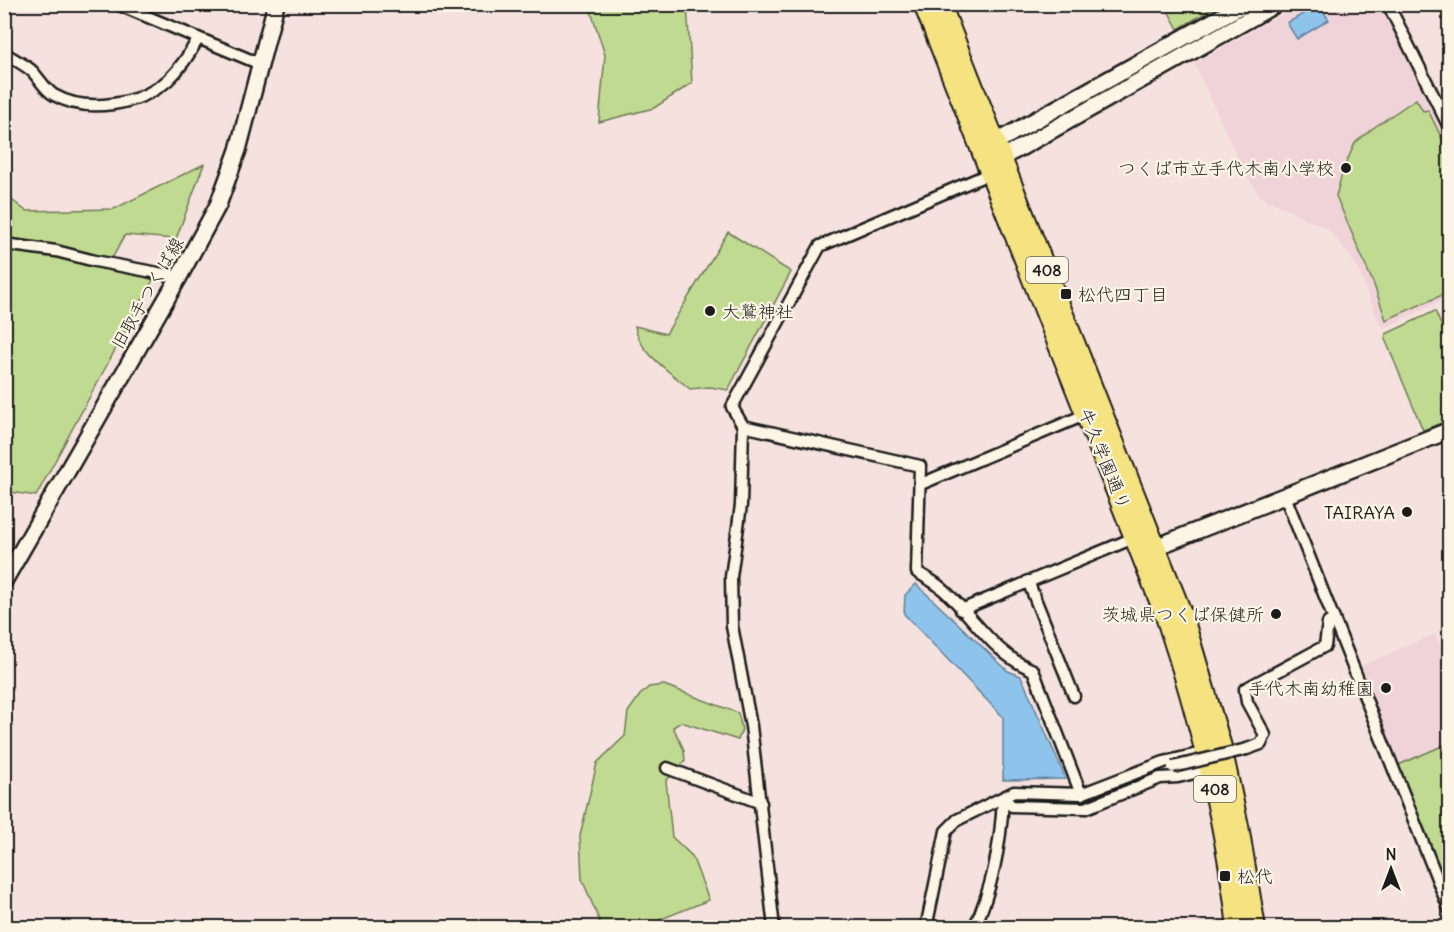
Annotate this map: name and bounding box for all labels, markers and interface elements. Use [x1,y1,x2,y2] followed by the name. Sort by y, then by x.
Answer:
[1118,157,1334,180] place label: つくば市立手代木南小学校
[1339,161,1353,175] marker: つくば市立手代木南小学校
[106,233,188,353] street label: 旧取手つくば線
[1026,257,1068,283] road number: 408
[1078,283,1168,306] place label: 松代四丁目
[1059,287,1073,301] marker: 松代四丁目
[722,300,794,323] place label: 大鷲神社
[703,304,717,318] marker: 大鷲神社
[1074,405,1136,513] street label: 牛久学園通り
[1324,501,1395,524] place label: TAIRAYA
[1400,505,1414,519] marker: TAIRAYA
[1102,603,1264,626] place label: 茨城県つくば保健所
[1269,607,1283,621] marker: 茨城県つくば保健所
[1248,677,1374,700] place label: 手代木南幼稚園
[1379,681,1393,695] marker: 手代木南幼稚園
[1194,776,1236,802] road number: 408
[1361,839,1421,899] north arrow
[1385,844,1397,864] text: N
[1237,865,1273,888] place label: 松代
[1218,869,1232,883] marker: 松代

